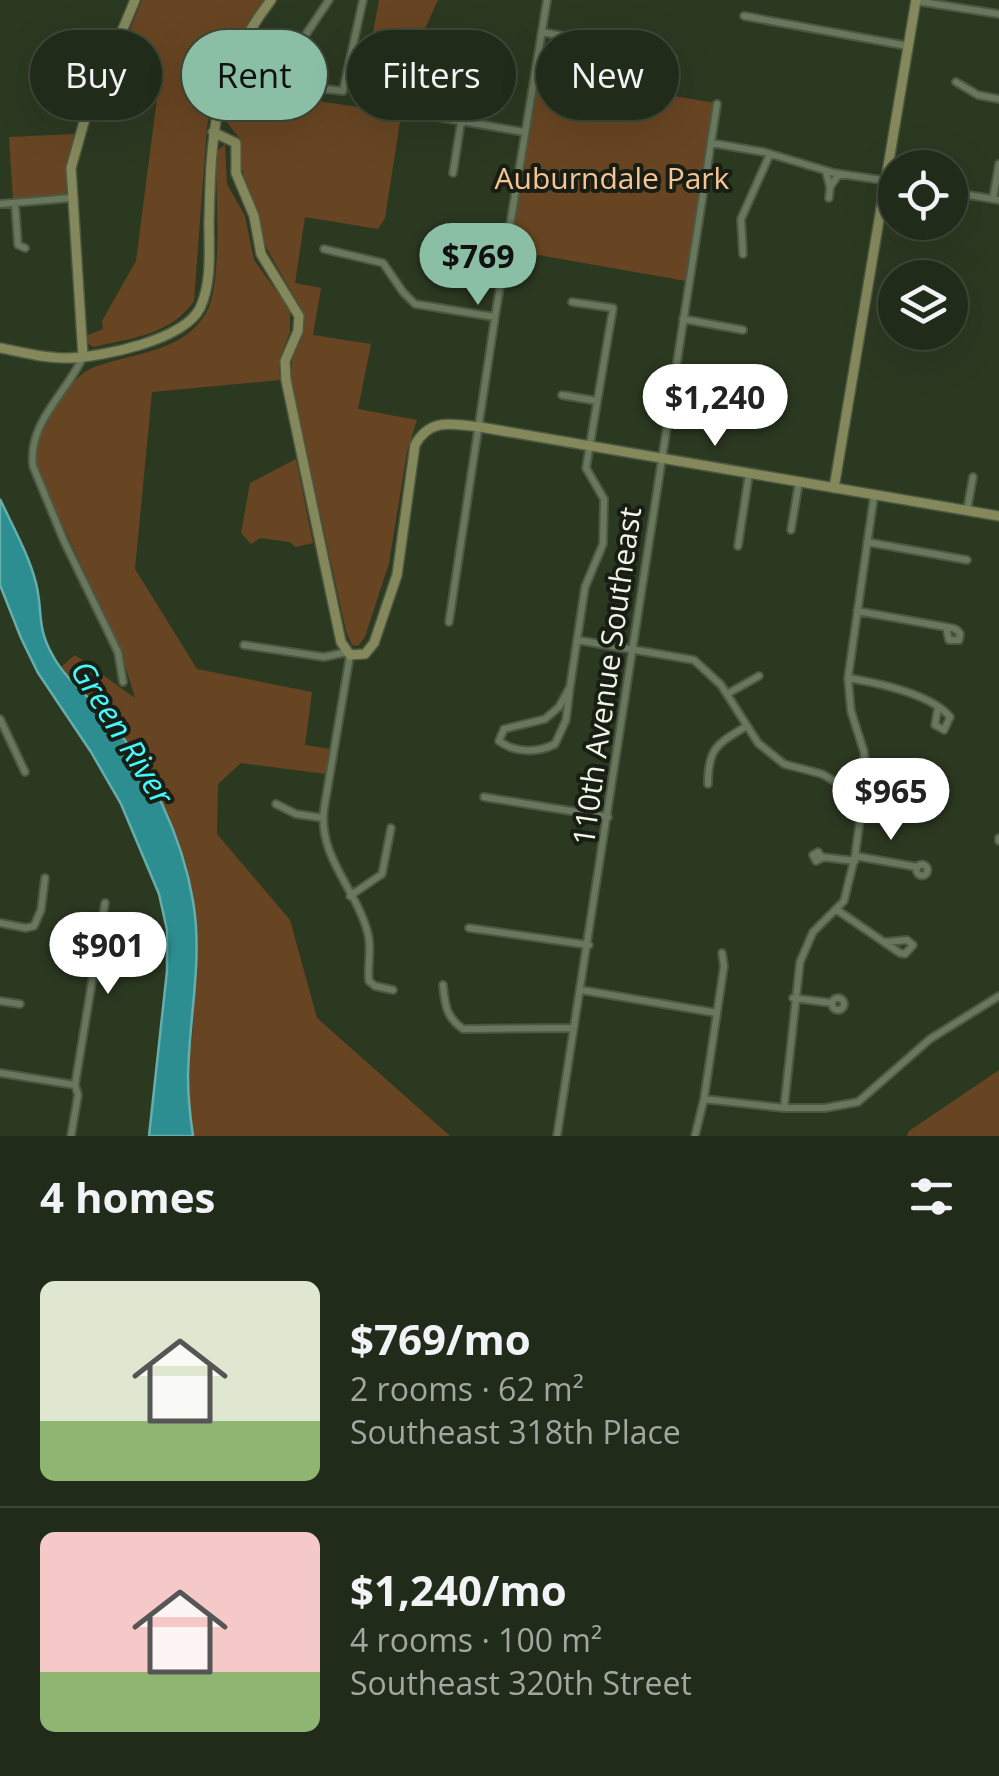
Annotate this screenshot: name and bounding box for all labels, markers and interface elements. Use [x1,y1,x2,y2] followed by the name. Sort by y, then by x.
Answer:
[30,30,162,120] chip: Buy
[182,30,327,120] chip: Rent
[347,30,516,120] chip: Filters
[536,30,679,120] chip: New
[878,150,968,350] map controls
[878,150,968,240] button: locate
[495,157,730,198] park label: Auburndale Park
[419,223,537,308] pin: $769
[441,234,515,277] text: $769
[878,260,968,350] button: layers
[634,364,796,449] pin: $1,240
[665,375,765,418] text: $1,240
[562,504,650,848] street label: 110th Avenue Southeast
[62,652,185,814] water label: Green River
[832,758,950,843] pin: $965
[854,769,928,812] text: $965
[49,912,167,997] pin: $901
[71,923,145,966] text: $901
[40,1168,215,1225] text: 4 homes
[904,1169,959,1224] icon: filters
[350,1310,531,1367] text: $769/mo
[120,1321,240,1441] icon: home
[350,1367,584,1410] text: 2 rooms · 62 m²
[350,1410,681,1453] text: Southeast 318th Place
[350,1561,567,1618] text: $1,240/mo
[120,1572,240,1692] icon: home
[350,1618,602,1661] text: 4 rooms · 100 m²
[350,1661,692,1704] text: Southeast 320th Street

